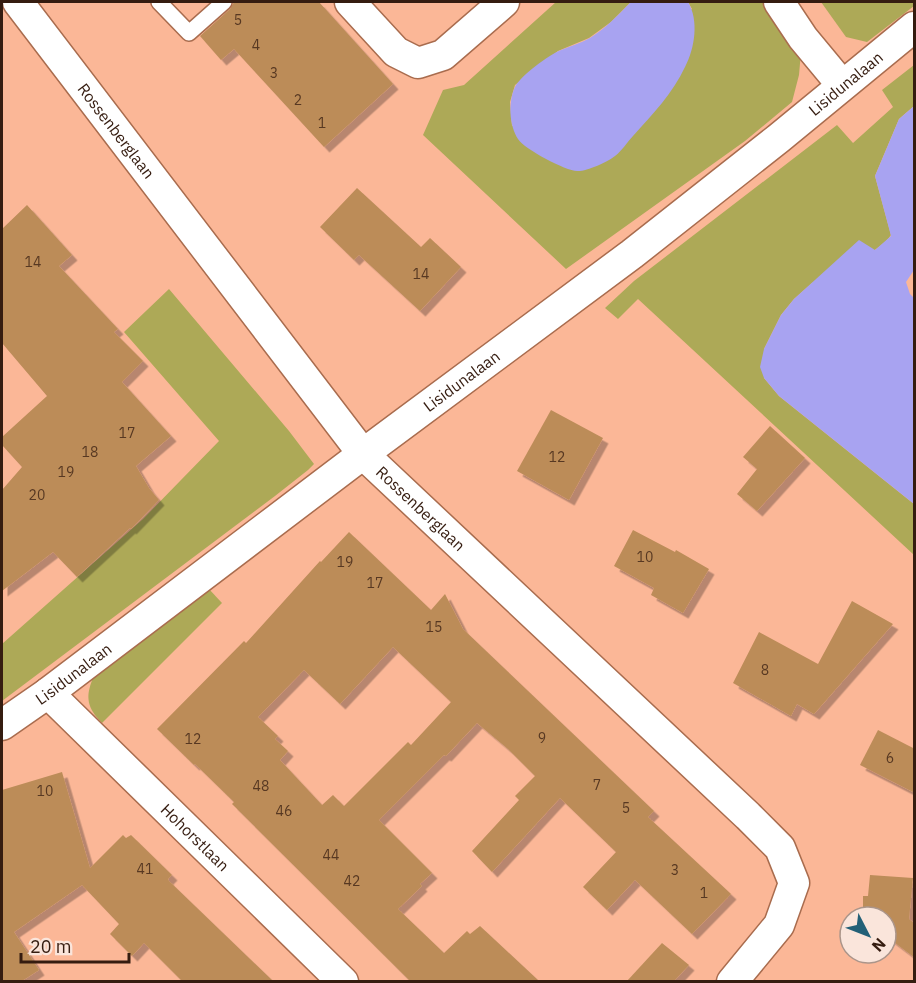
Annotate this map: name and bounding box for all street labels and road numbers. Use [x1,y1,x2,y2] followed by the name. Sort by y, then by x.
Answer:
[804,47,887,120] street label: Lisidunalaan
[73,79,159,183] street label: Rossenberglaan
[419,346,504,416] street label: Lisidunalaan
[372,462,470,555] street label: Rossenberglaan
[31,638,116,709] street label: Lisidunalaan
[157,799,234,875] street label: Hohorstlaan

